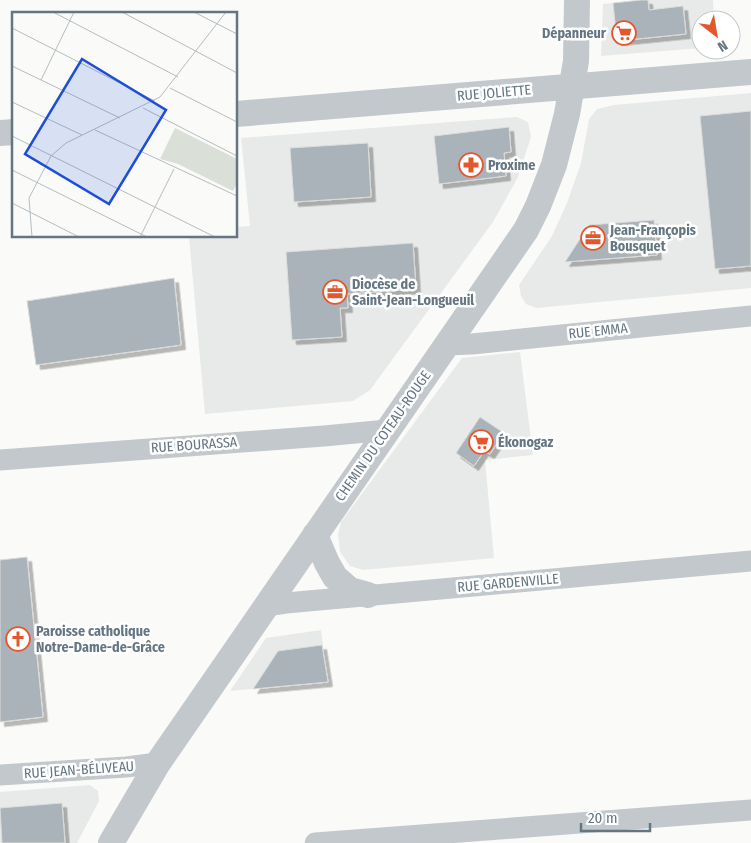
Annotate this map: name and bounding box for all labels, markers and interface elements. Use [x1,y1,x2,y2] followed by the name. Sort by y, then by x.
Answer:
[691,10,741,60] north arrow
[12,12,238,238] inset map
[611,20,637,46] supermarket icon: Dépanneur
[542,25,607,42] place label: Dépanneur
[714,36,730,55] text: N
[456,81,532,105] street label: RUE JOLIETTE
[458,152,484,178] pharmacy icon: Proxime
[488,157,535,174] place label: Proxime
[609,222,696,255] place label: Jean-Françopis Bousquet
[580,225,606,251] office icon: Jean-Françopis Bousquet
[352,276,474,309] place label: Diocèse de Saint-Jean-Longueuil
[322,279,348,305] office icon: Diocèse de Saint-Jean-Longueuil
[568,319,629,343] street label: RUE EMMA
[332,367,435,504] street label: CHEMIN DU COTEAU-ROUGE
[468,429,494,455] supermarket icon: Ékonogaz
[150,433,238,456] street label: RUE BOURASSA
[498,433,553,451] place label: Ékonogaz
[457,570,560,596] street label: RUE GARDENVILLE
[36,623,165,656] place label: Paroisse catholique Notre-Dame-de-Grâce
[5,626,31,652] church icon: Paroisse catholique Notre-Dame-de-Grâce
[23,757,135,782] street label: RUE JEAN-BÉLIVEAU
[581,800,650,832] scale bar
[588,809,618,827] text: 20 m

